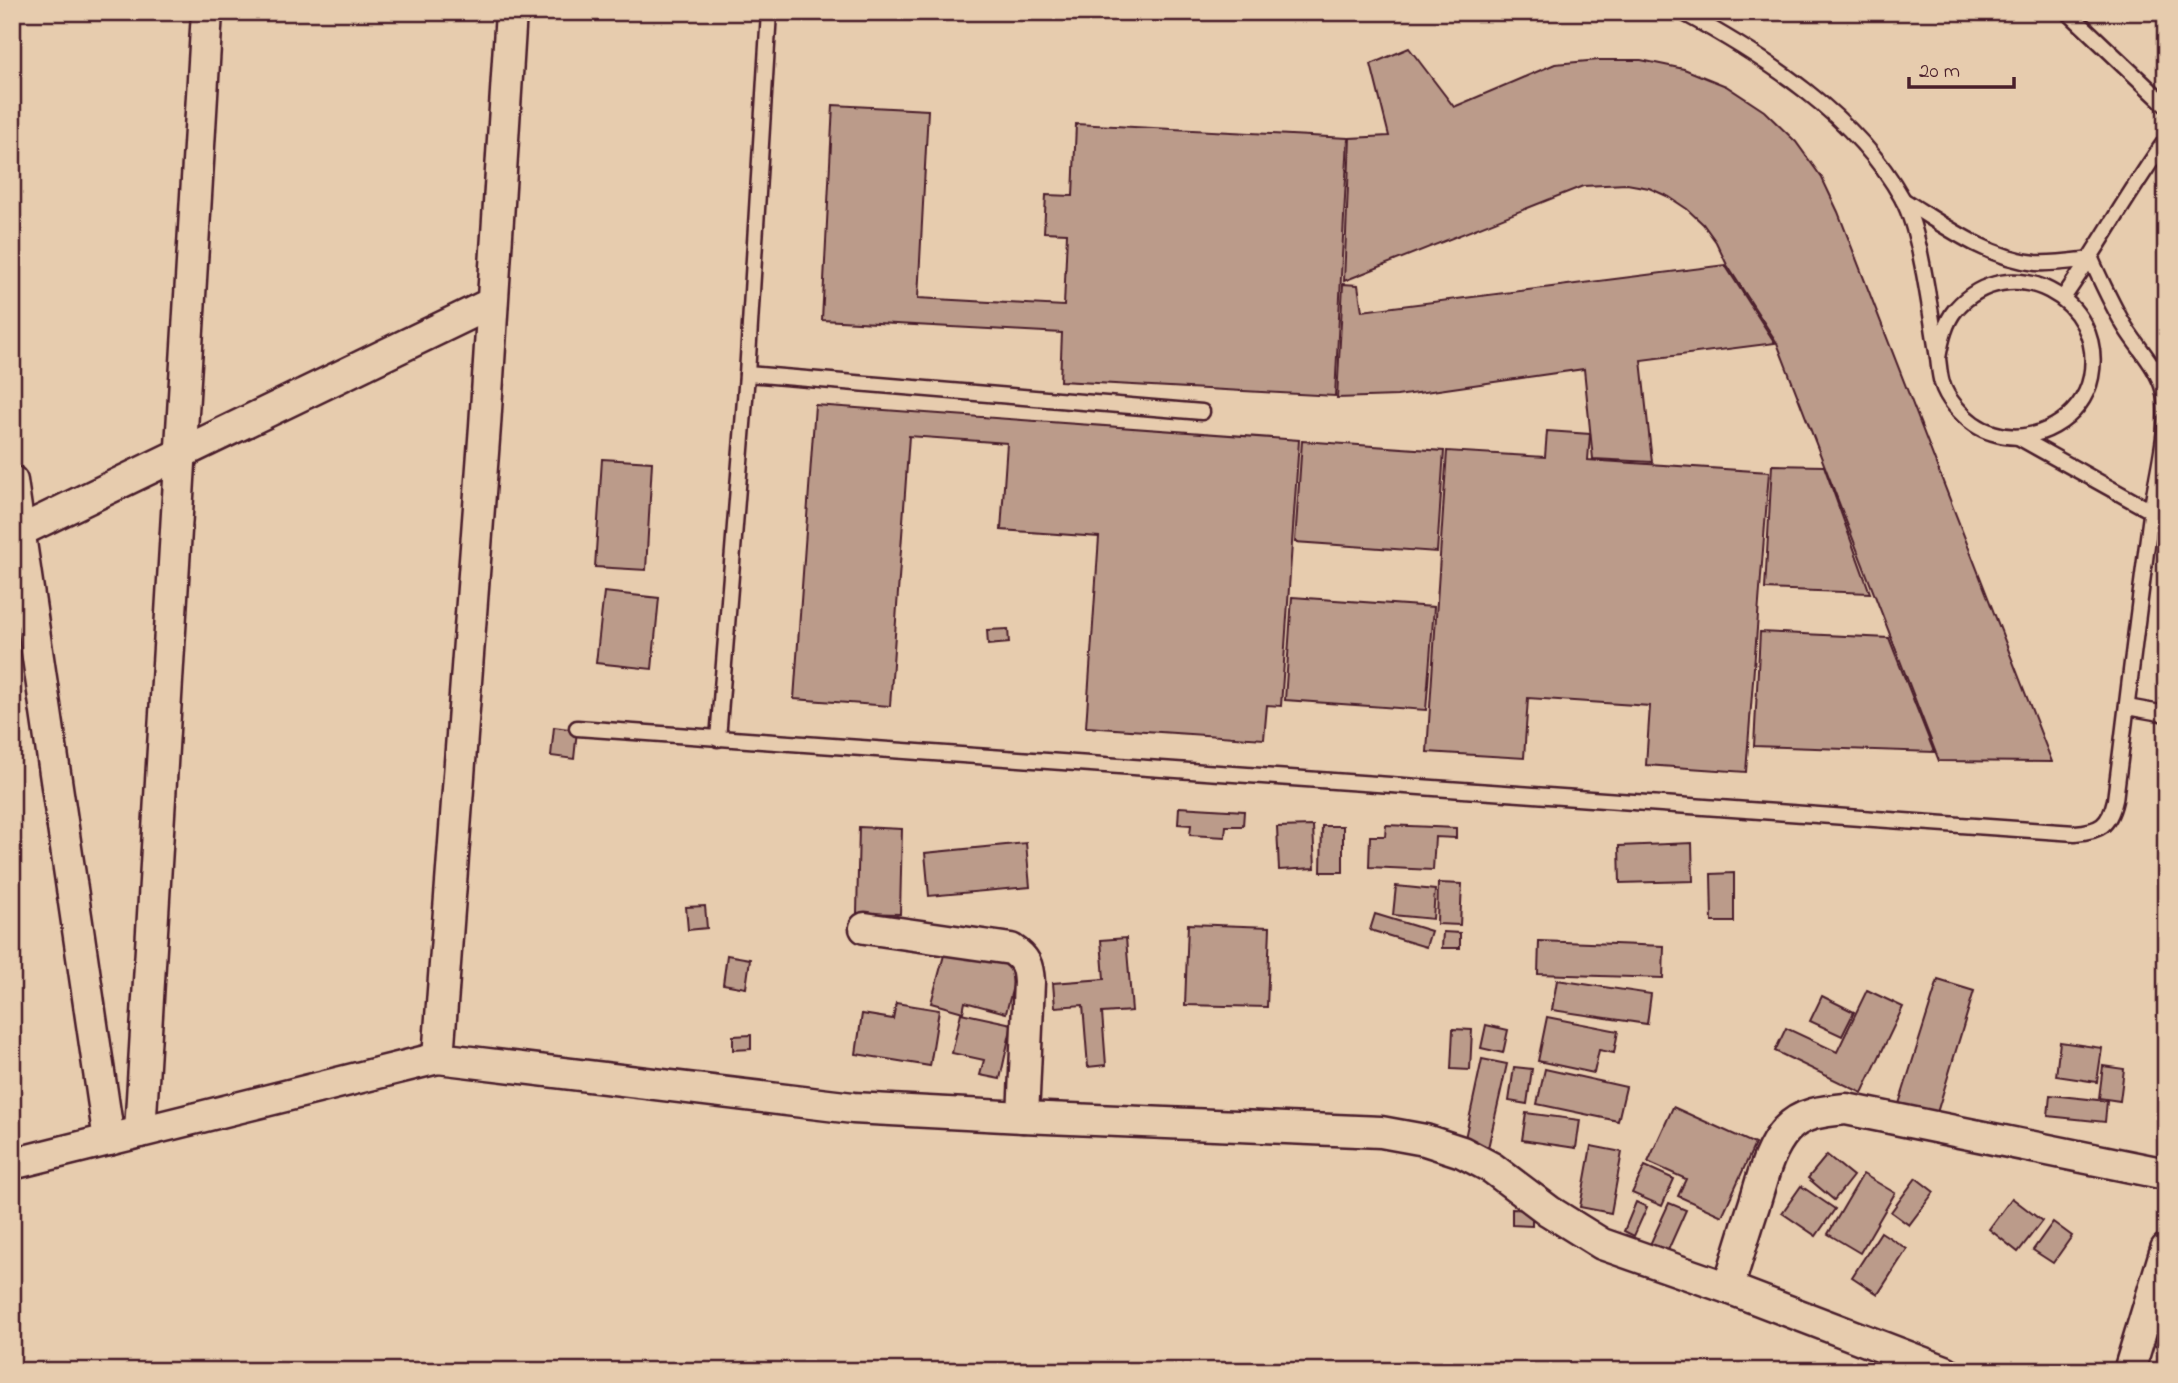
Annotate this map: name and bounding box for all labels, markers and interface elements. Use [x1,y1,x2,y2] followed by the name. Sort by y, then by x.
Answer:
[1909,46,2014,90] scale bar
[1919,57,1960,87] text: 20 m

